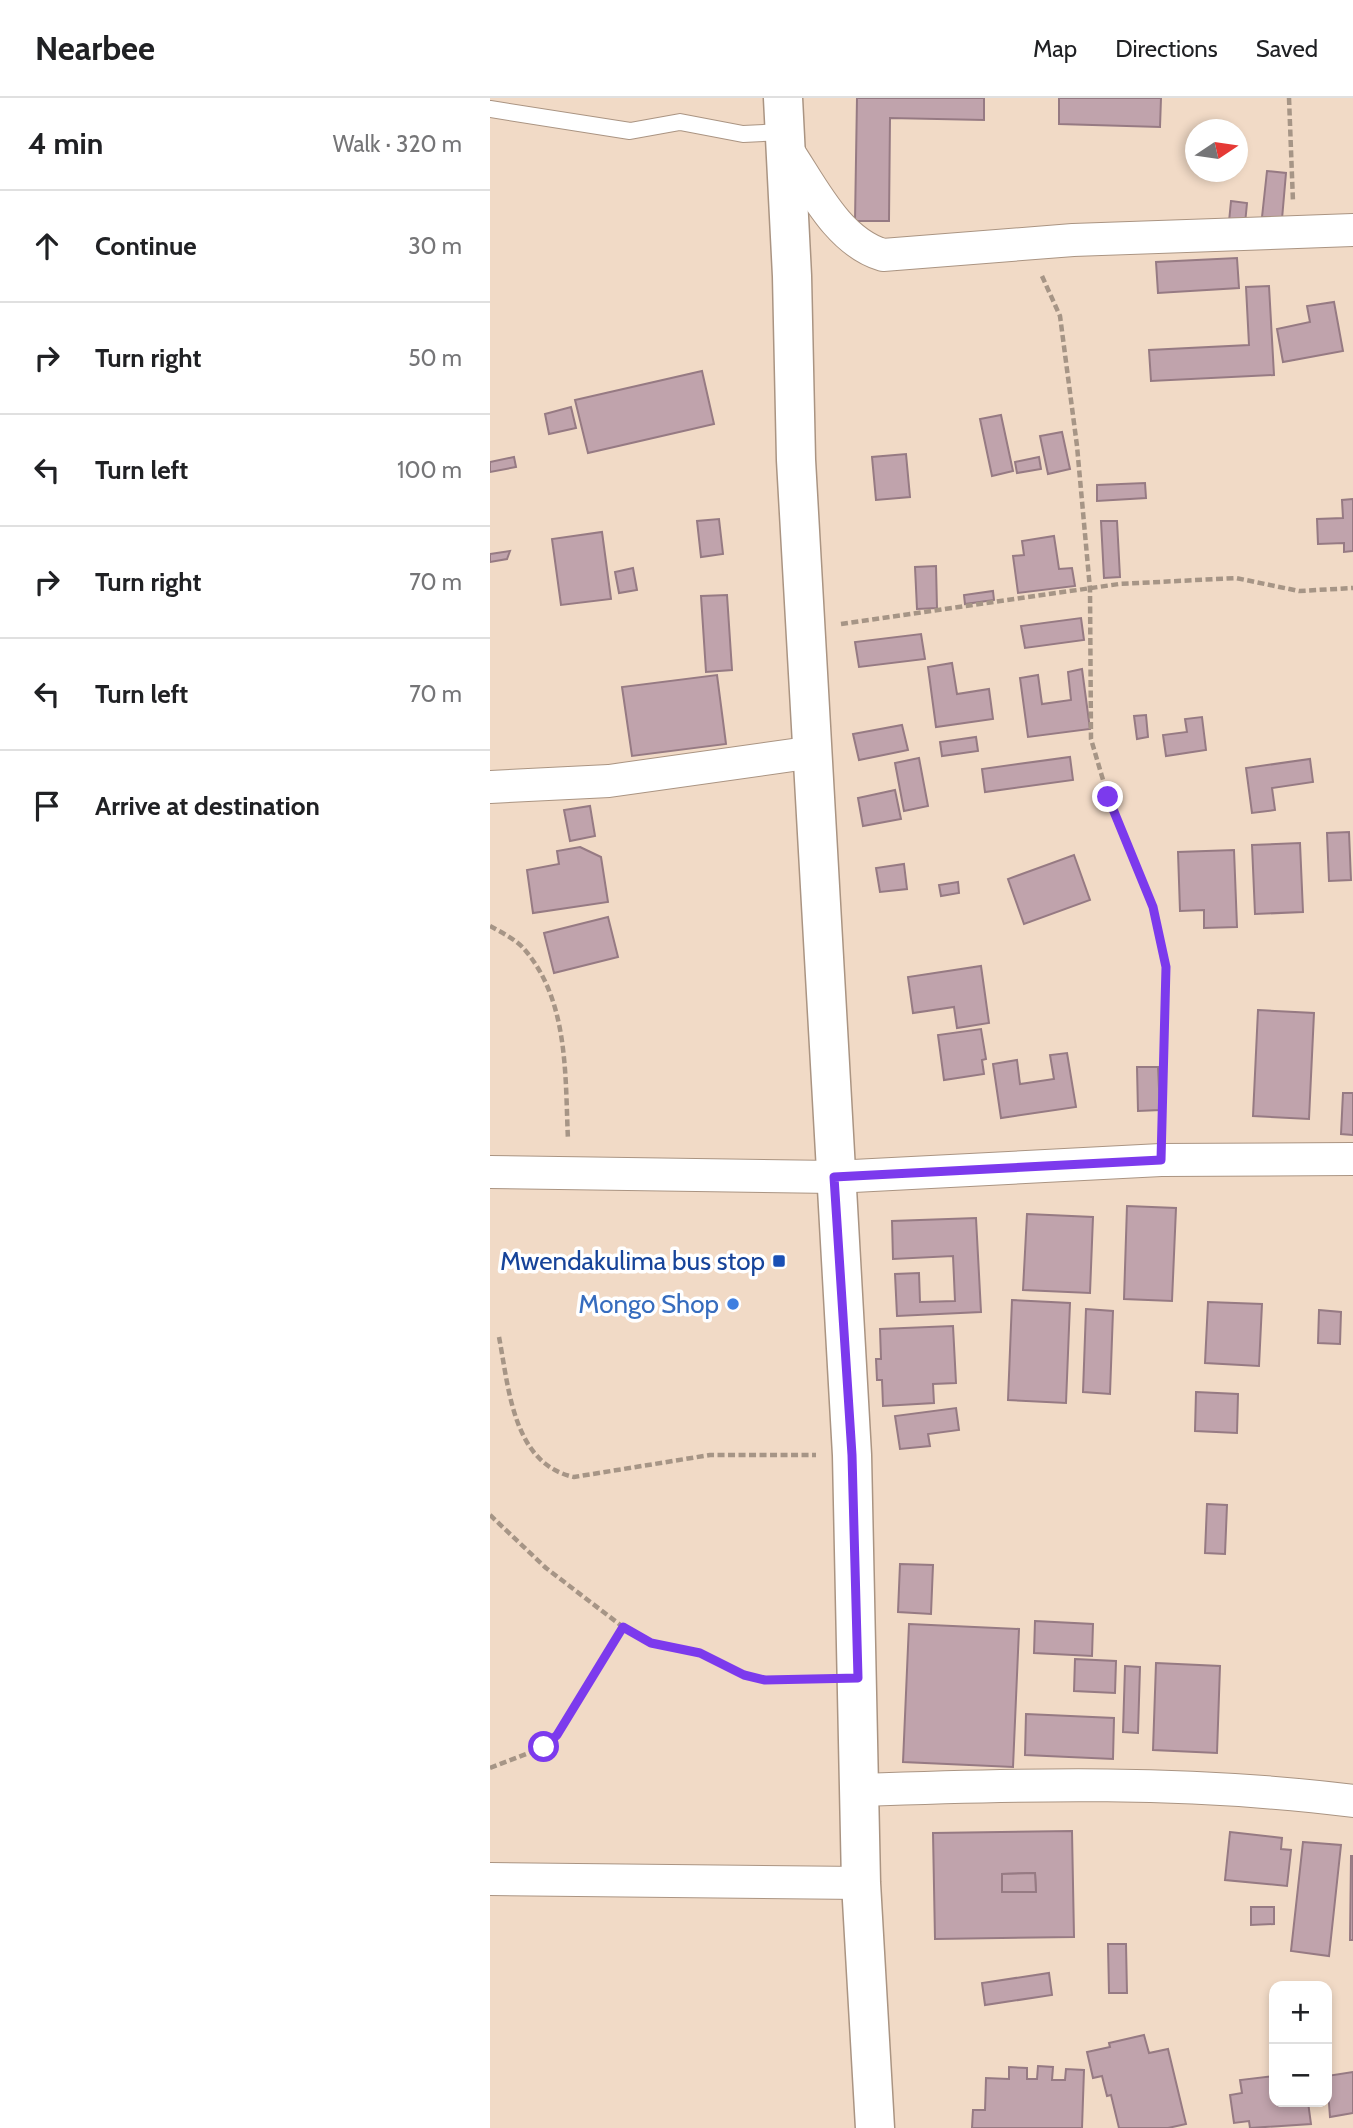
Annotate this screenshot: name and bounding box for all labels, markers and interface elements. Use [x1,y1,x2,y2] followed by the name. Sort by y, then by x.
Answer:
[35,28,155,68] text: Nearbee
[1033,34,1077,63] text: Map
[1115,34,1218,63] text: Directions
[1256,34,1318,63] text: Saved
[1185,119,1248,182] north arrow
[28,125,103,162] text: 4 min
[333,130,462,158] text: Walk · 320 m
[28,227,66,265] icon: ahead
[95,230,197,262] text: Continue
[408,232,462,260] text: 30 m
[28,339,66,377] icon: right
[95,342,201,374] text: Turn right
[408,344,462,372] text: 50 m
[28,451,66,489] icon: left
[95,454,188,486] text: Turn left
[397,456,462,484] text: 100 m
[28,563,66,601] icon: right
[95,566,201,598] text: Turn right
[409,568,462,596] text: 70 m
[28,675,66,713] icon: left
[95,678,188,710] text: Turn left
[409,680,462,708] text: 70 m
[1092,781,1123,812] route end
[28,787,66,825] icon: arrive
[95,790,320,822] text: Arrive at destination
[500,1245,765,1277] place label: Mwendakulima bus stop
[771,1253,787,1269] marker: Mwendakulima bus stop
[578,1288,719,1320] place label: Mongo Shop
[725,1296,741,1312] marker: Mongo Shop
[528,1731,559,1762] route start
[1269,1981,1332,2107] map controls
[1269,1981,1332,2044] button: +
[1269,2044,1332,2107] button: −

